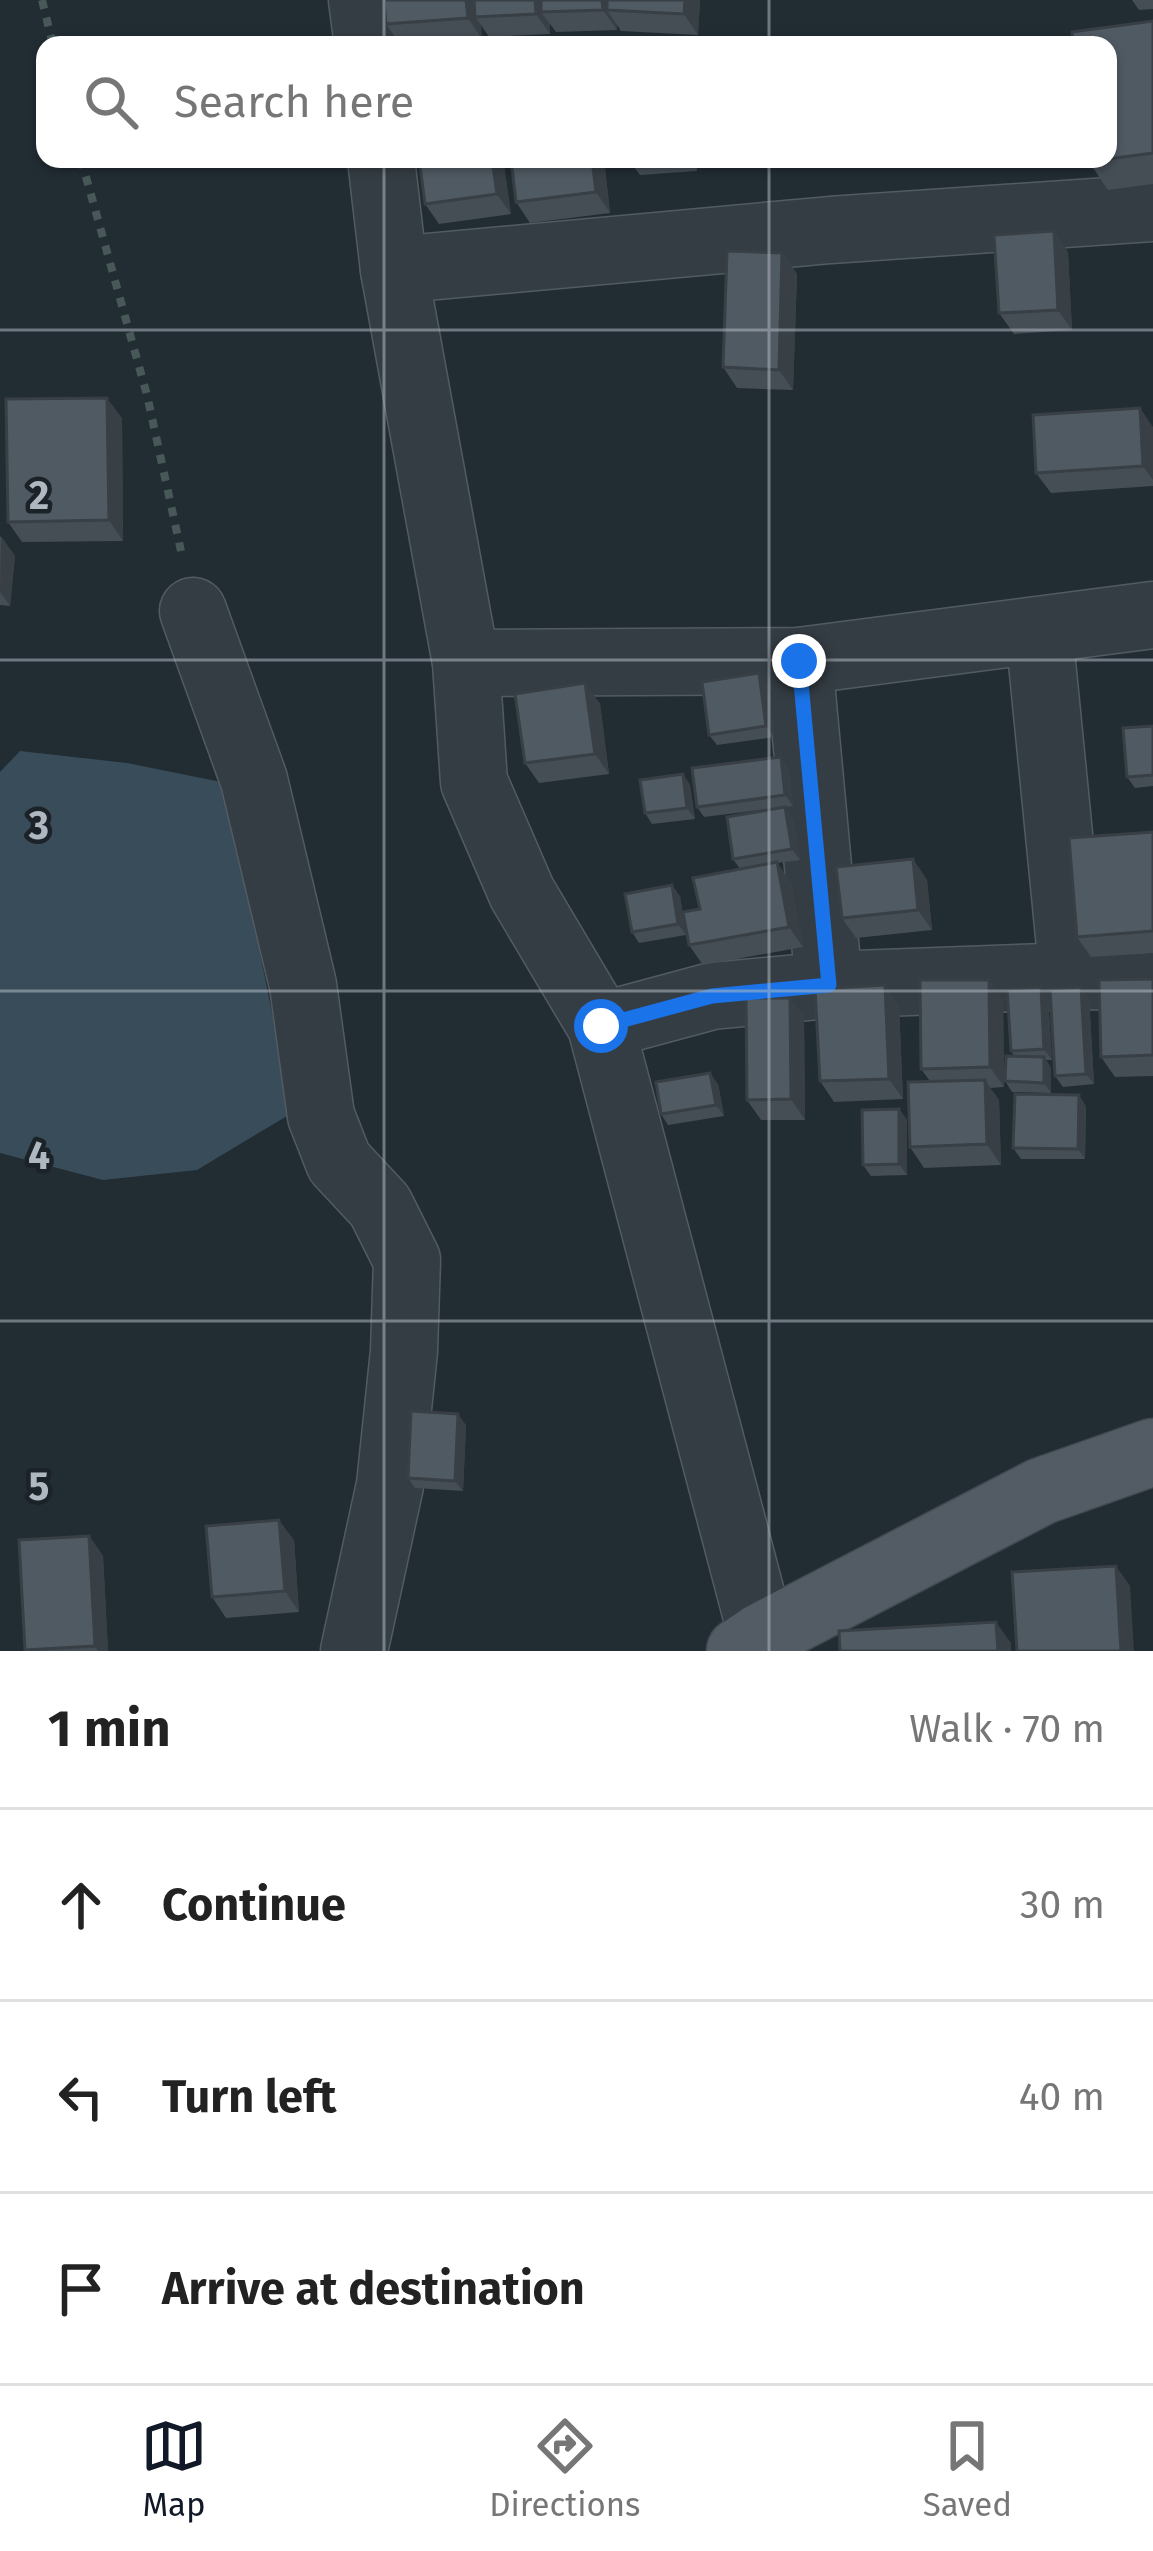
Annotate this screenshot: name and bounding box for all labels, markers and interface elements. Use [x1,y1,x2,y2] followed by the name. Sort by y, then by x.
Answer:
[36,36,1117,168] search box
[78,69,144,135] icon: search
[174,75,414,129] text: Search here
[29,473,49,519] text: 2
[772,634,826,688] route end
[28,803,49,849] text: 3
[574,999,628,1053] route start
[28,1133,50,1179] text: 4
[29,1464,49,1510] text: 5
[48,1698,171,1760] text: 1 min
[909,1706,1105,1752] text: Walk · 70 m
[48,1872,114,1938] icon: ahead
[162,1878,346,1932] text: Continue
[1020,1882,1105,1928] text: 30 m
[48,2064,114,2130] icon: left
[162,2070,336,2124] text: Turn left
[1019,2074,1105,2120] text: 40 m
[48,2256,114,2322] icon: arrive
[162,2262,585,2316] text: Arrive at destination
[141,2413,207,2525] tab: Map
[489,2413,641,2525] tab: Directions
[923,2413,1012,2525] tab: Saved

